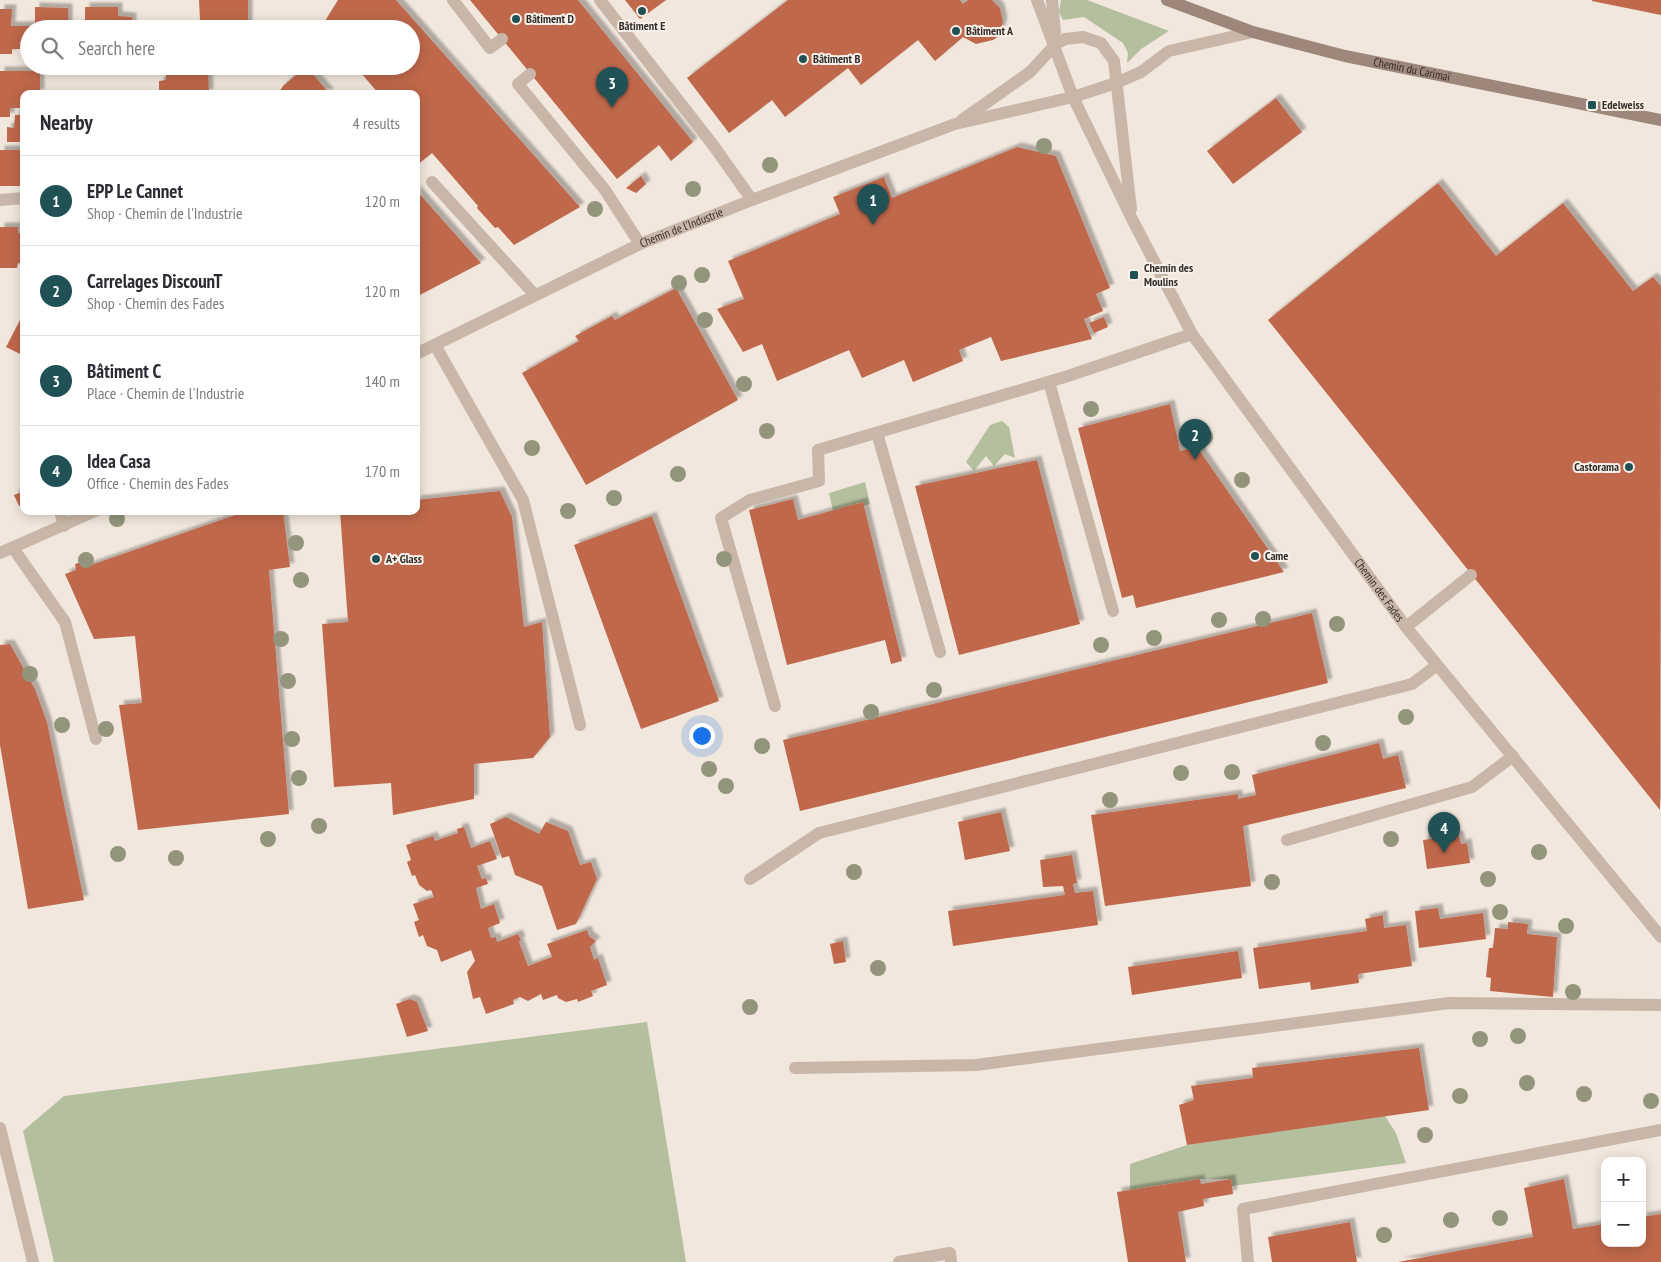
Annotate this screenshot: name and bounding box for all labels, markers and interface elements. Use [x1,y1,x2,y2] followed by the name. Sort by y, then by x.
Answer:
[636,5,648,17] marker: Bâtiment E
[526,11,574,26] place label: Bâtiment D
[510,13,522,25] marker: Bâtiment D
[619,18,665,33] place label: Bâtiment E
[20,20,420,75] search box
[966,23,1014,38] place label: Bâtiment A
[950,25,962,37] marker: Bâtiment A
[38,34,66,62] icon: search
[78,36,155,60] text: Search here
[813,51,860,66] place label: Bâtiment B
[797,53,809,65] marker: Bâtiment B
[1372,54,1452,84] street label: Chemin du Carimaï
[596,67,628,108] pin: 3
[1602,97,1644,112] place label: Edelweiss
[1586,99,1598,111] marker: Edelweiss
[40,109,93,136] text: Nearby
[353,113,400,133] text: 4 results
[87,179,183,203] text: EPP Le Cannet
[857,184,889,225] pin: 1
[52,191,60,211] text: 1
[365,191,400,211] text: 120 m
[87,203,243,223] text: Shop · Chemin de l'Industrie
[637,204,725,250] street label: Chemin de l'Industrie
[1144,260,1193,289] place label: Chemin des Moulins
[87,269,222,293] text: Carrelages DiscounT
[1128,269,1140,281] marker: Chemin des Moulins
[52,281,60,301] text: 2
[365,281,400,301] text: 120 m
[87,293,225,313] text: Shop · Chemin des Fades
[87,359,161,383] text: Bâtiment C
[52,371,60,391] text: 3
[365,371,400,391] text: 140 m
[87,383,244,403] text: Place · Chemin de l'Industrie
[1179,419,1211,460] pin: 2
[87,449,151,473] text: Idea Casa
[1574,459,1619,474] place label: Castorama
[52,461,60,481] text: 4
[365,461,400,481] text: 170 m
[1623,461,1635,473] marker: Castorama
[87,473,229,493] text: Office · Chemin des Fades
[1265,548,1288,563] place label: Came
[1249,550,1261,562] marker: Came
[385,551,422,566] place label: A+ Glass
[370,553,382,565] marker: A+ Glass
[1351,555,1408,625] street label: Chemin des Fades
[689,723,715,749] your location
[1428,812,1460,853] pin: 4
[1601,1157,1646,1247] map controls
[1601,1157,1646,1202] button: +
[1601,1202,1646,1247] button: −

